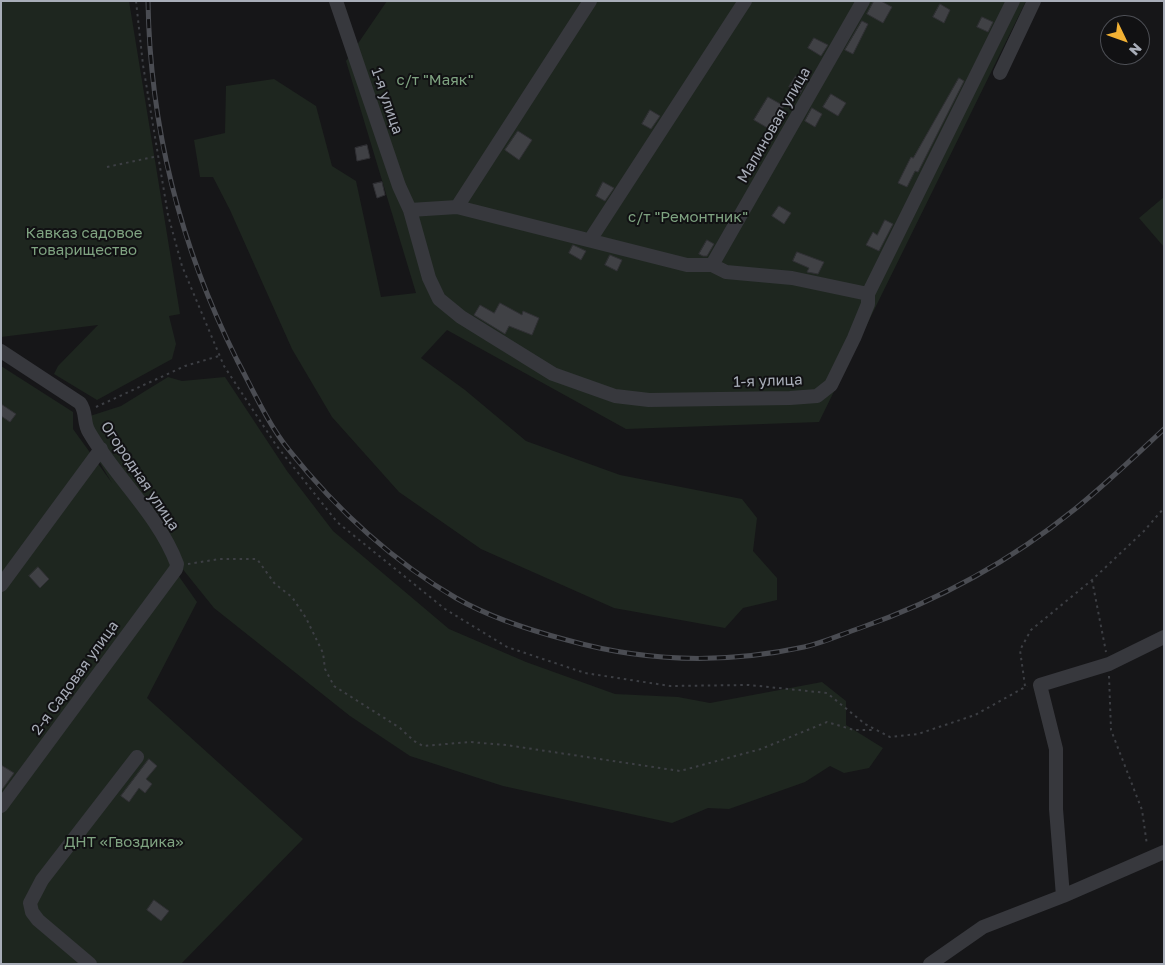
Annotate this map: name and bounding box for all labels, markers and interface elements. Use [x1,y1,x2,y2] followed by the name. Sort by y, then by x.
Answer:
[1100,15,1150,65] north arrow
[1126,40,1146,59] text: N
[734,64,814,186] street label: Малиновая улица
[367,65,407,137] street label: 1-я улица
[396,71,474,89] park label: с/т "Маяк"
[628,208,748,226] park label: с/т "Ремонтник"
[26,224,142,259] park label: Кавказ садовое товарищество
[733,371,803,391] street label: 1-я улица
[97,418,183,534] street label: Огородная улица
[28,617,122,739] street label: 2-я Садовая улица
[64,833,184,851] park label: ДНТ «Гвоздика»

